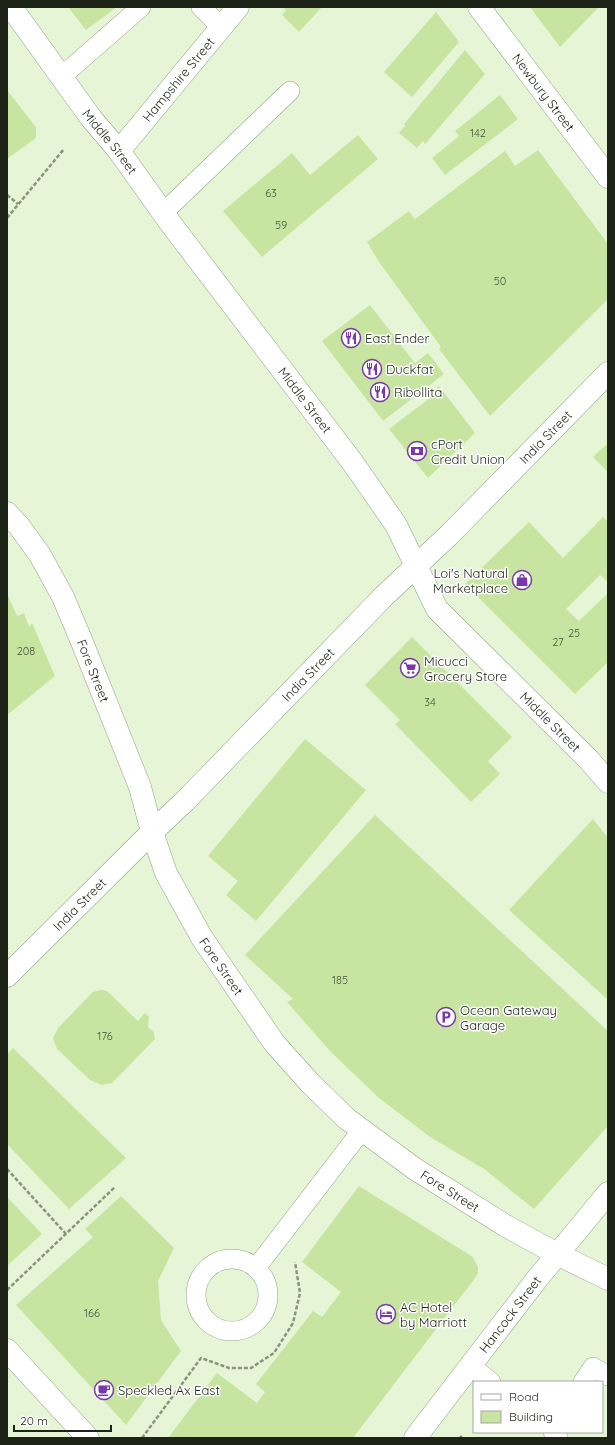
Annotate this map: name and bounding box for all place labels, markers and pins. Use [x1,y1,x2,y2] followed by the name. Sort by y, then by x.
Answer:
[340,327,362,349] restaurant icon: East Ender
[365,330,429,346] place label: East Ender
[361,358,383,380] restaurant icon: Duckfat
[386,361,433,377] place label: Duckfat
[369,381,391,403] restaurant icon: Ribollita
[394,384,442,400] place label: Ribollita
[431,436,505,467] place label: cPort Credit Union
[406,440,428,462] bank icon: cPort Credit Union
[433,565,508,596] place label: Loi's Natural Marketplace
[511,569,533,591] shop icon: Loi's Natural Marketplace
[424,653,507,684] place label: Micucci Grocery Store
[399,657,421,679] supermarket icon: Micucci Grocery Store
[460,1002,557,1033] place label: Ocean Gateway Garage
[435,1006,457,1028] parking icon: Ocean Gateway Garage
[400,1299,467,1330] place label: AC Hotel by Marriott
[375,1303,397,1325] hotel icon: AC Hotel by Marriott
[93,1379,115,1401] cafe icon: Speckled Ax East
[118,1382,220,1398] place label: Speckled Ax East

